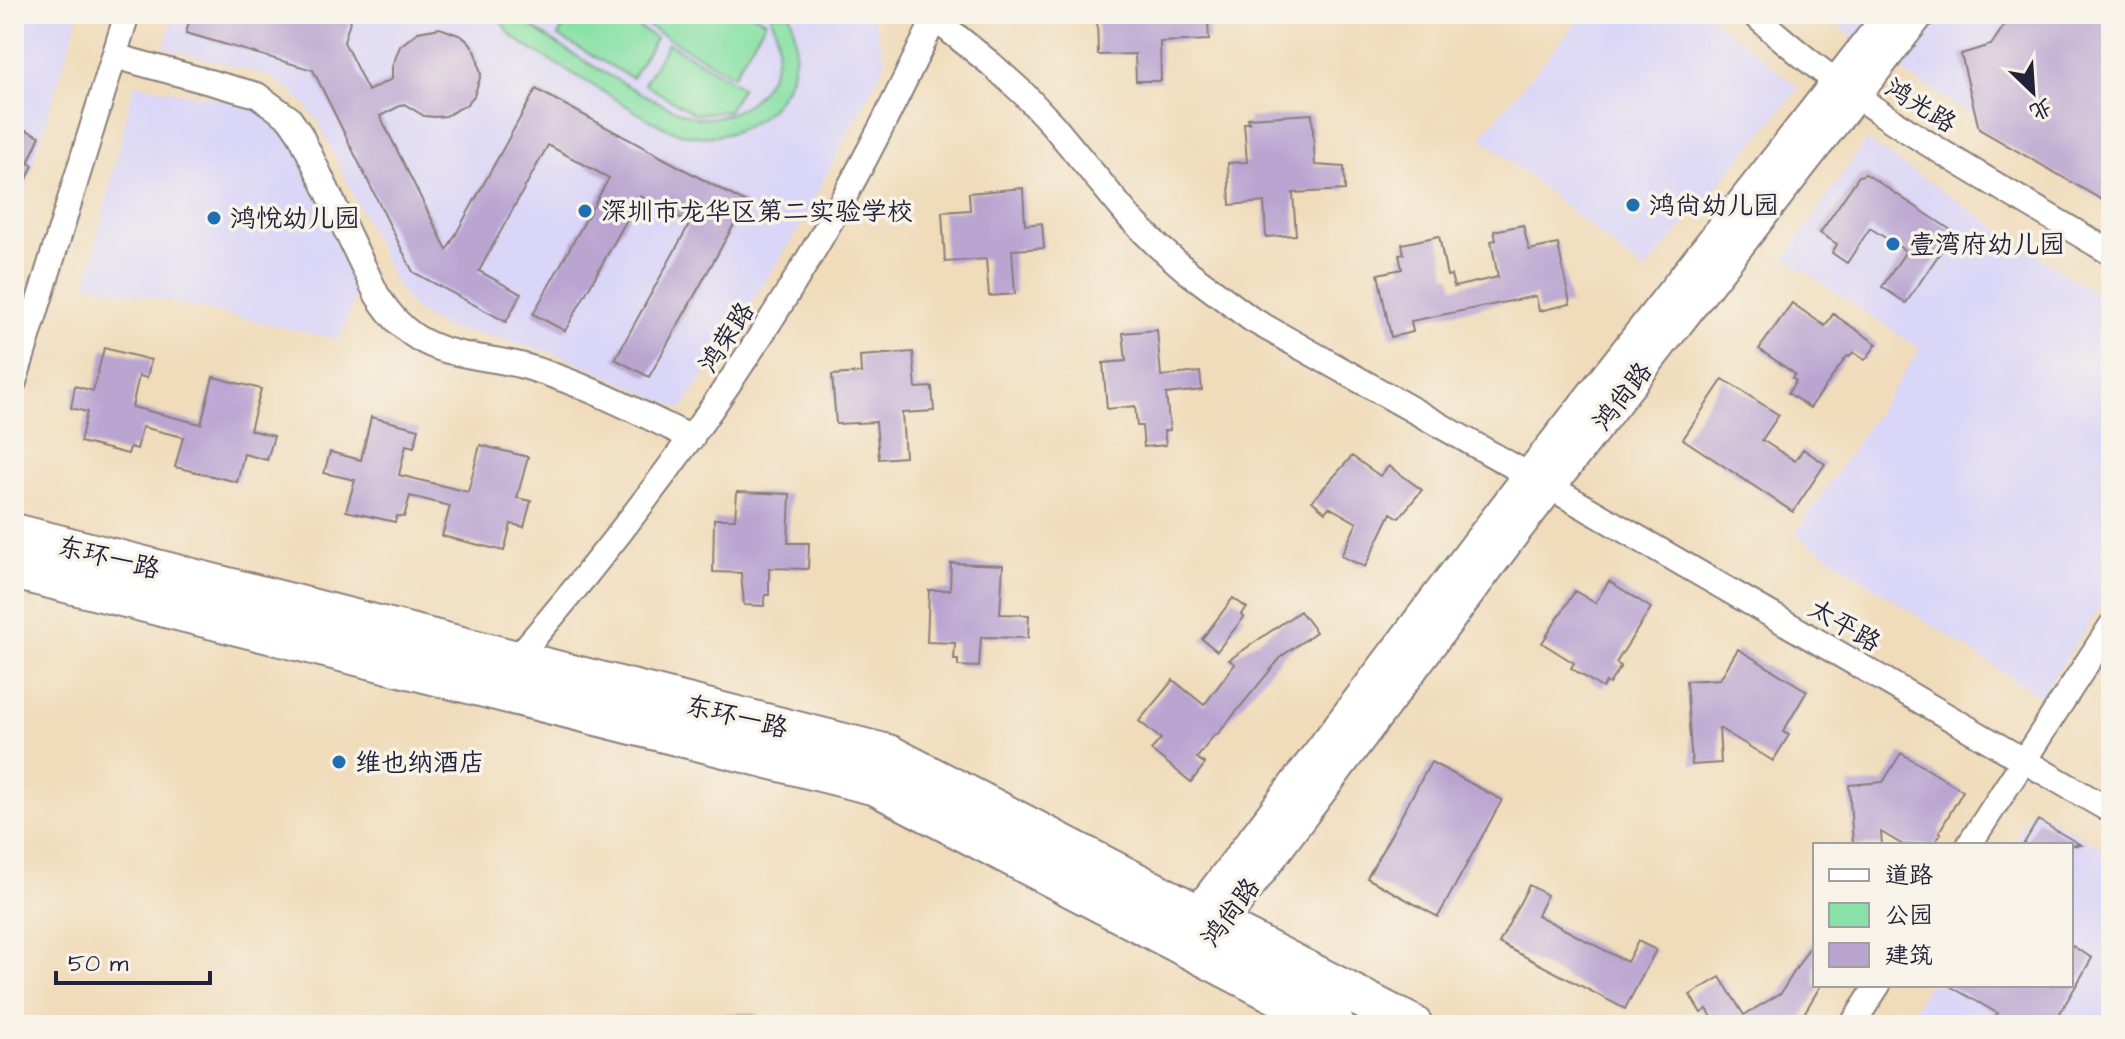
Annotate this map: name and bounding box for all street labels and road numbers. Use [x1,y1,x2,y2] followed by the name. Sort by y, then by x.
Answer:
[1878,70,1963,142] street label: 鸿光路
[690,295,763,380] street label: 鸿荣路
[1585,355,1661,438] street label: 鸿尚路
[54,528,164,588] street label: 东环一路
[1802,591,1887,661] street label: 太平路
[682,687,792,747] street label: 东环一路
[1193,871,1269,955] street label: 鸿尚路

